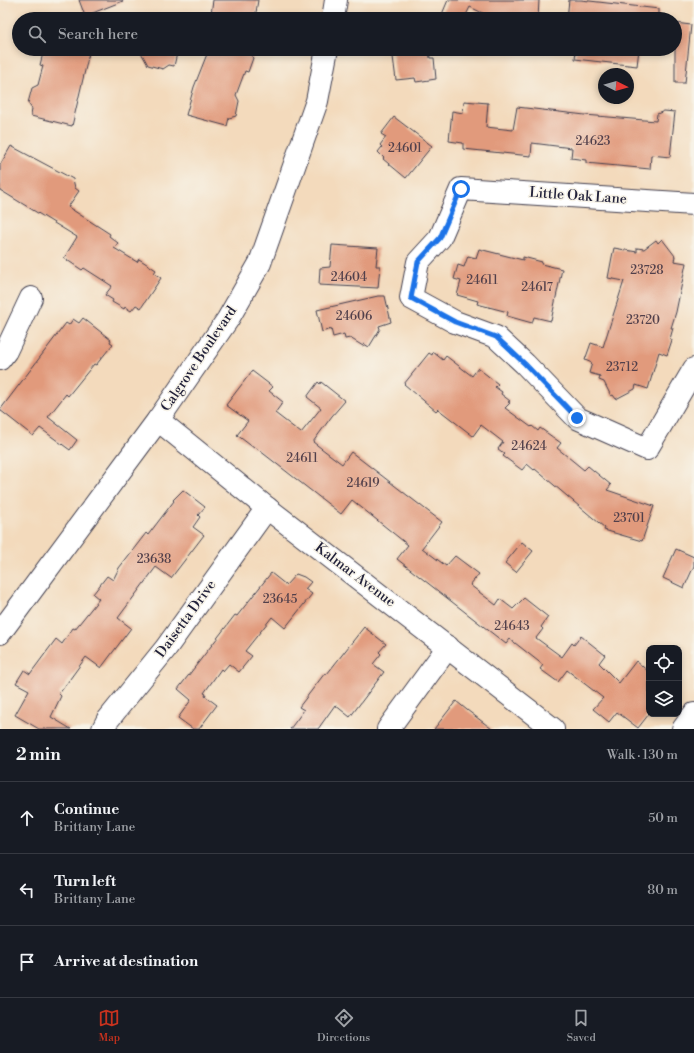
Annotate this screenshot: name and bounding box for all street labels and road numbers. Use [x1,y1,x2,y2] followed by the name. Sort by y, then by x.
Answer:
[529,184,627,208] street label: Little Oak Lane
[157,303,241,415] street label: Calgrove Boulevard
[311,539,399,611] street label: Kalmar Avenue
[152,577,220,661] street label: Daisetta Drive

